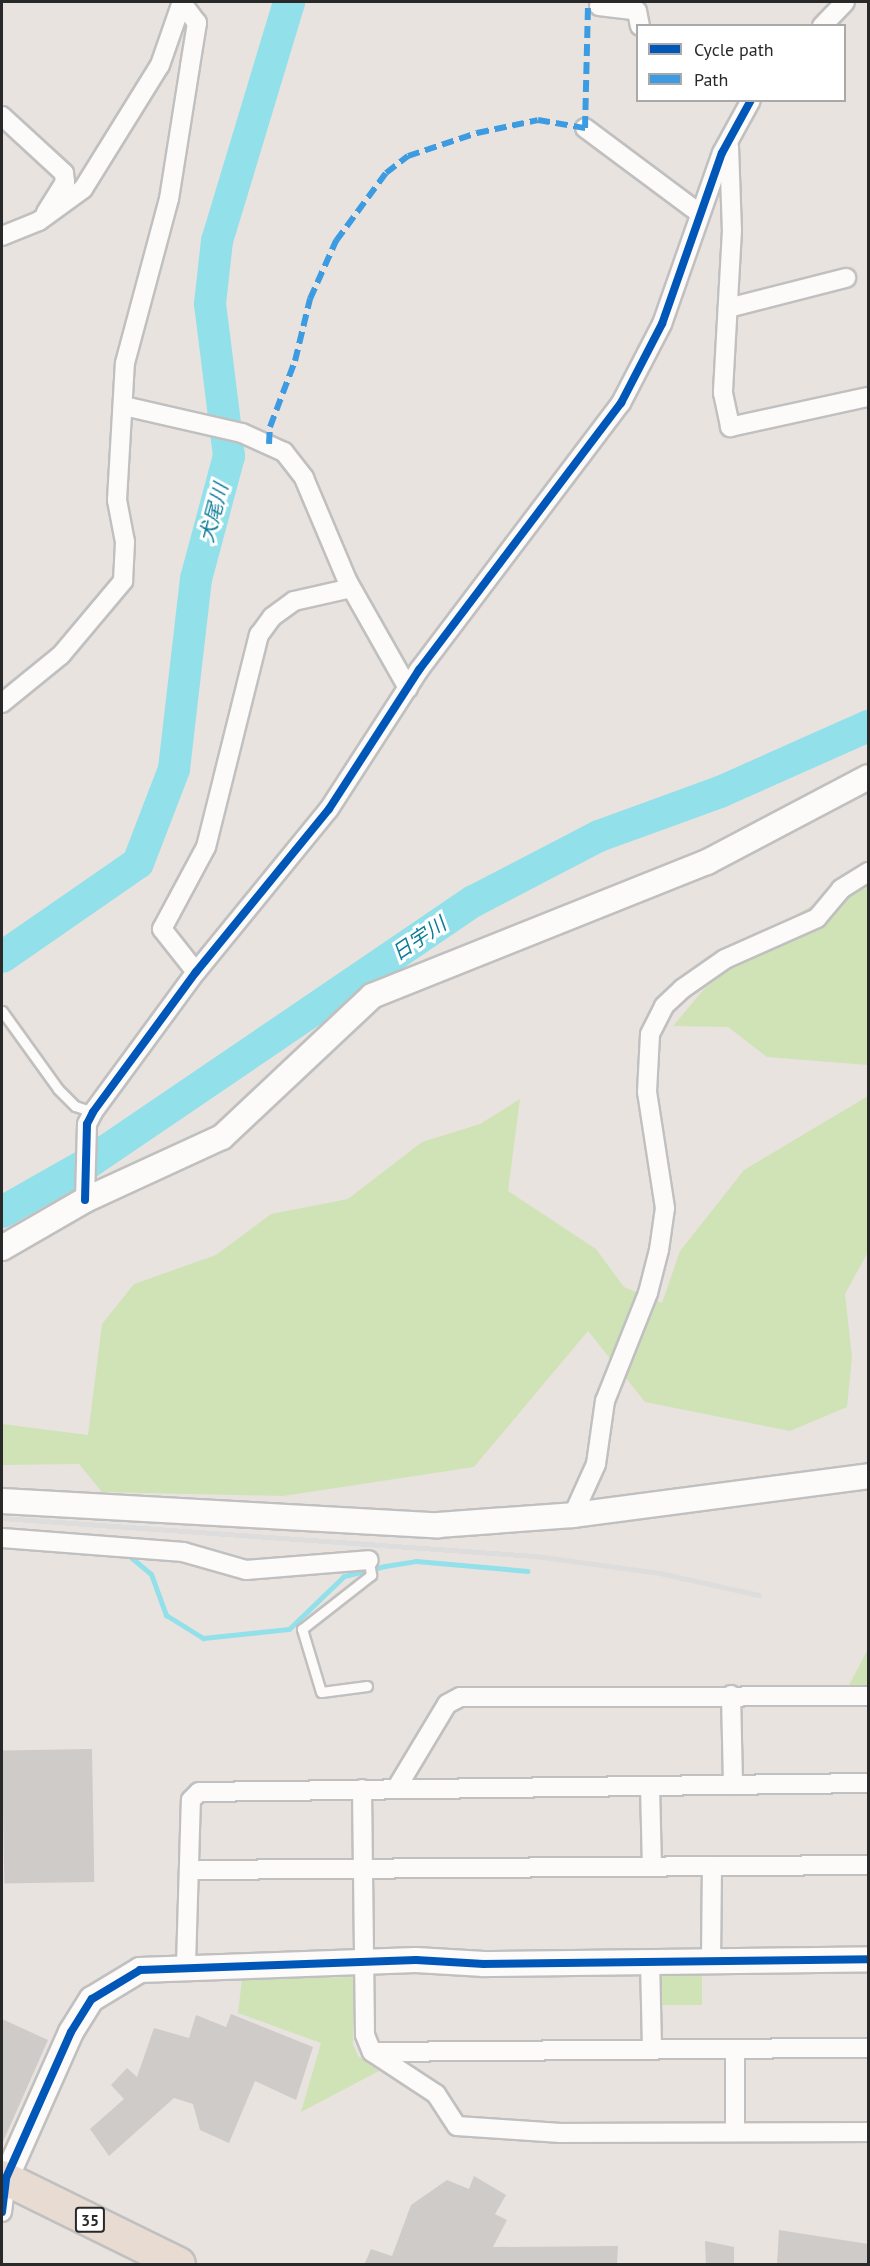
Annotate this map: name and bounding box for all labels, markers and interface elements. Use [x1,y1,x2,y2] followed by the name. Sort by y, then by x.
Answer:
[636,24,846,102] legend
[694,38,774,61] text: Cycle path
[694,68,728,91] text: Path
[195,481,233,545] water label: 犬尾川
[387,912,451,966] water label: 日宇川
[74,2207,106,2233] road number: 35

